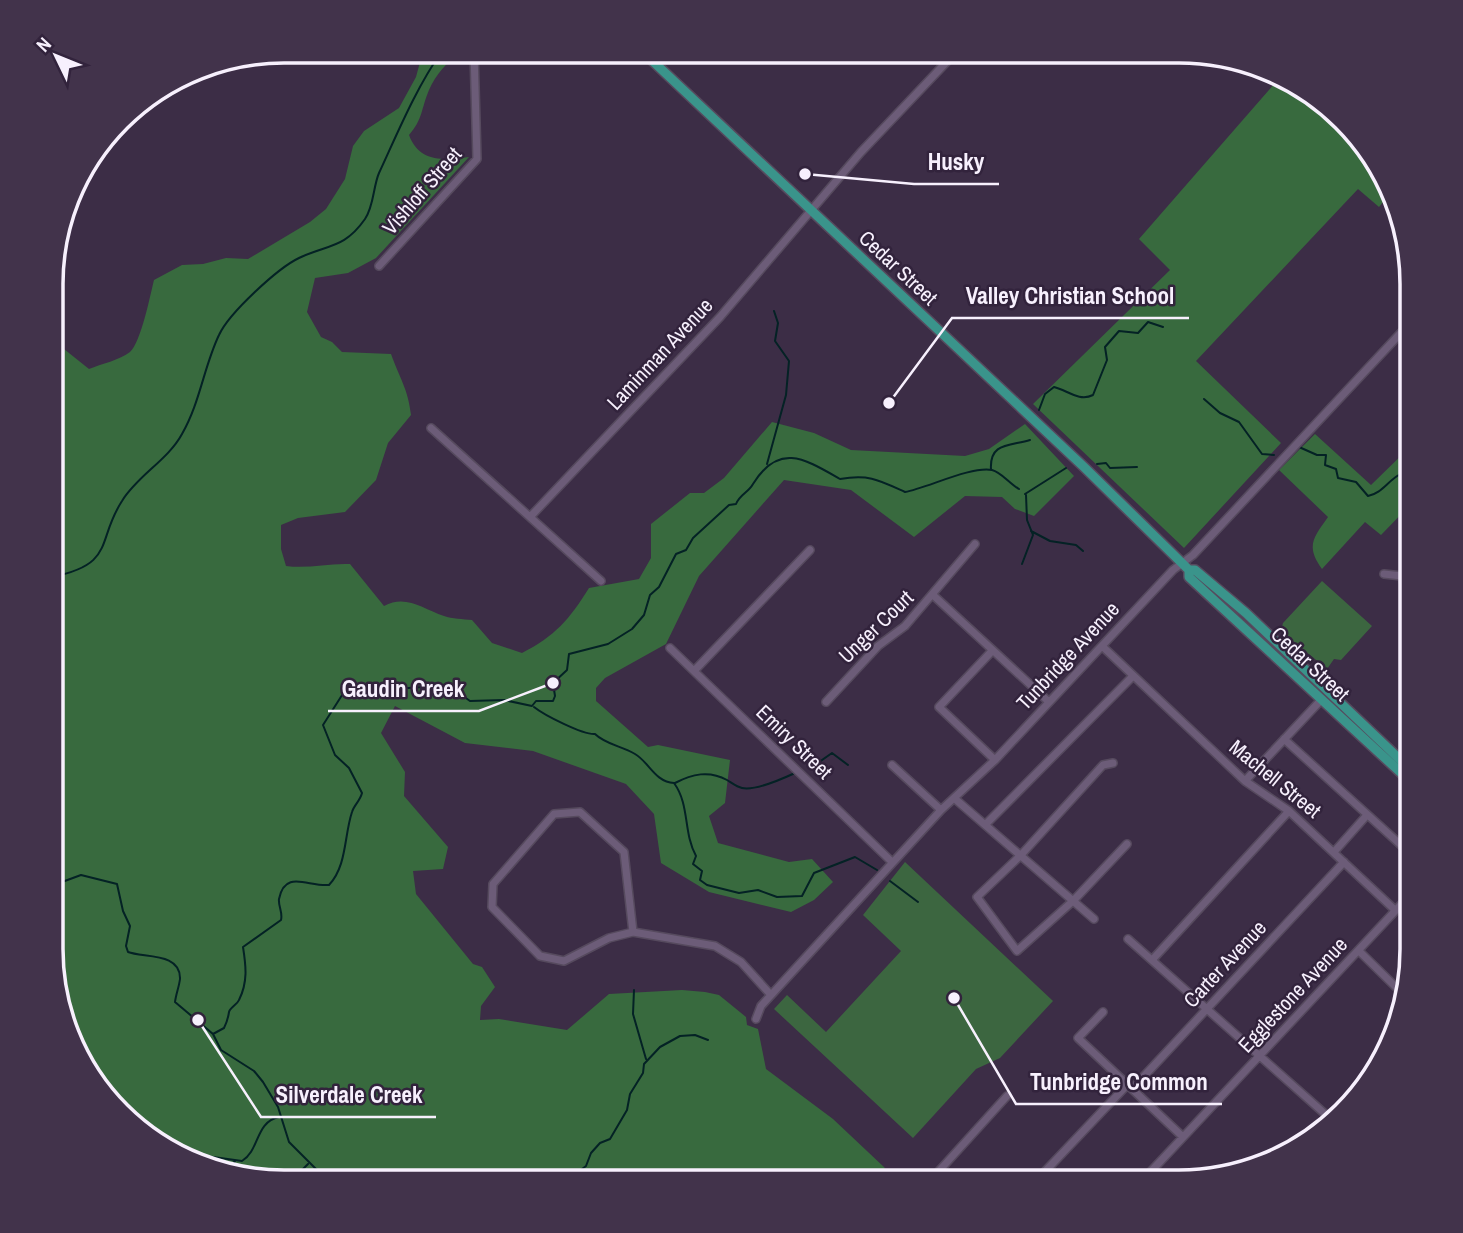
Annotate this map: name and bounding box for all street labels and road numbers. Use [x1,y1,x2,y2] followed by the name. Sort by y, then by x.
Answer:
[375,140,468,241] street label: Vishloff Street
[853,224,944,312] street label: Cedar Street
[600,291,719,416] street label: Laminman Avenue
[832,583,920,670] street label: Unger Court
[1010,595,1126,716] street label: Tunbridge Avenue
[1265,620,1356,708] street label: Cedar Street
[750,698,839,785] street label: Emiry Street
[1223,733,1327,825] street label: Machell Street
[1177,914,1273,1014] street label: Carter Avenue
[1232,931,1354,1059] street label: Egglestone Avenue

